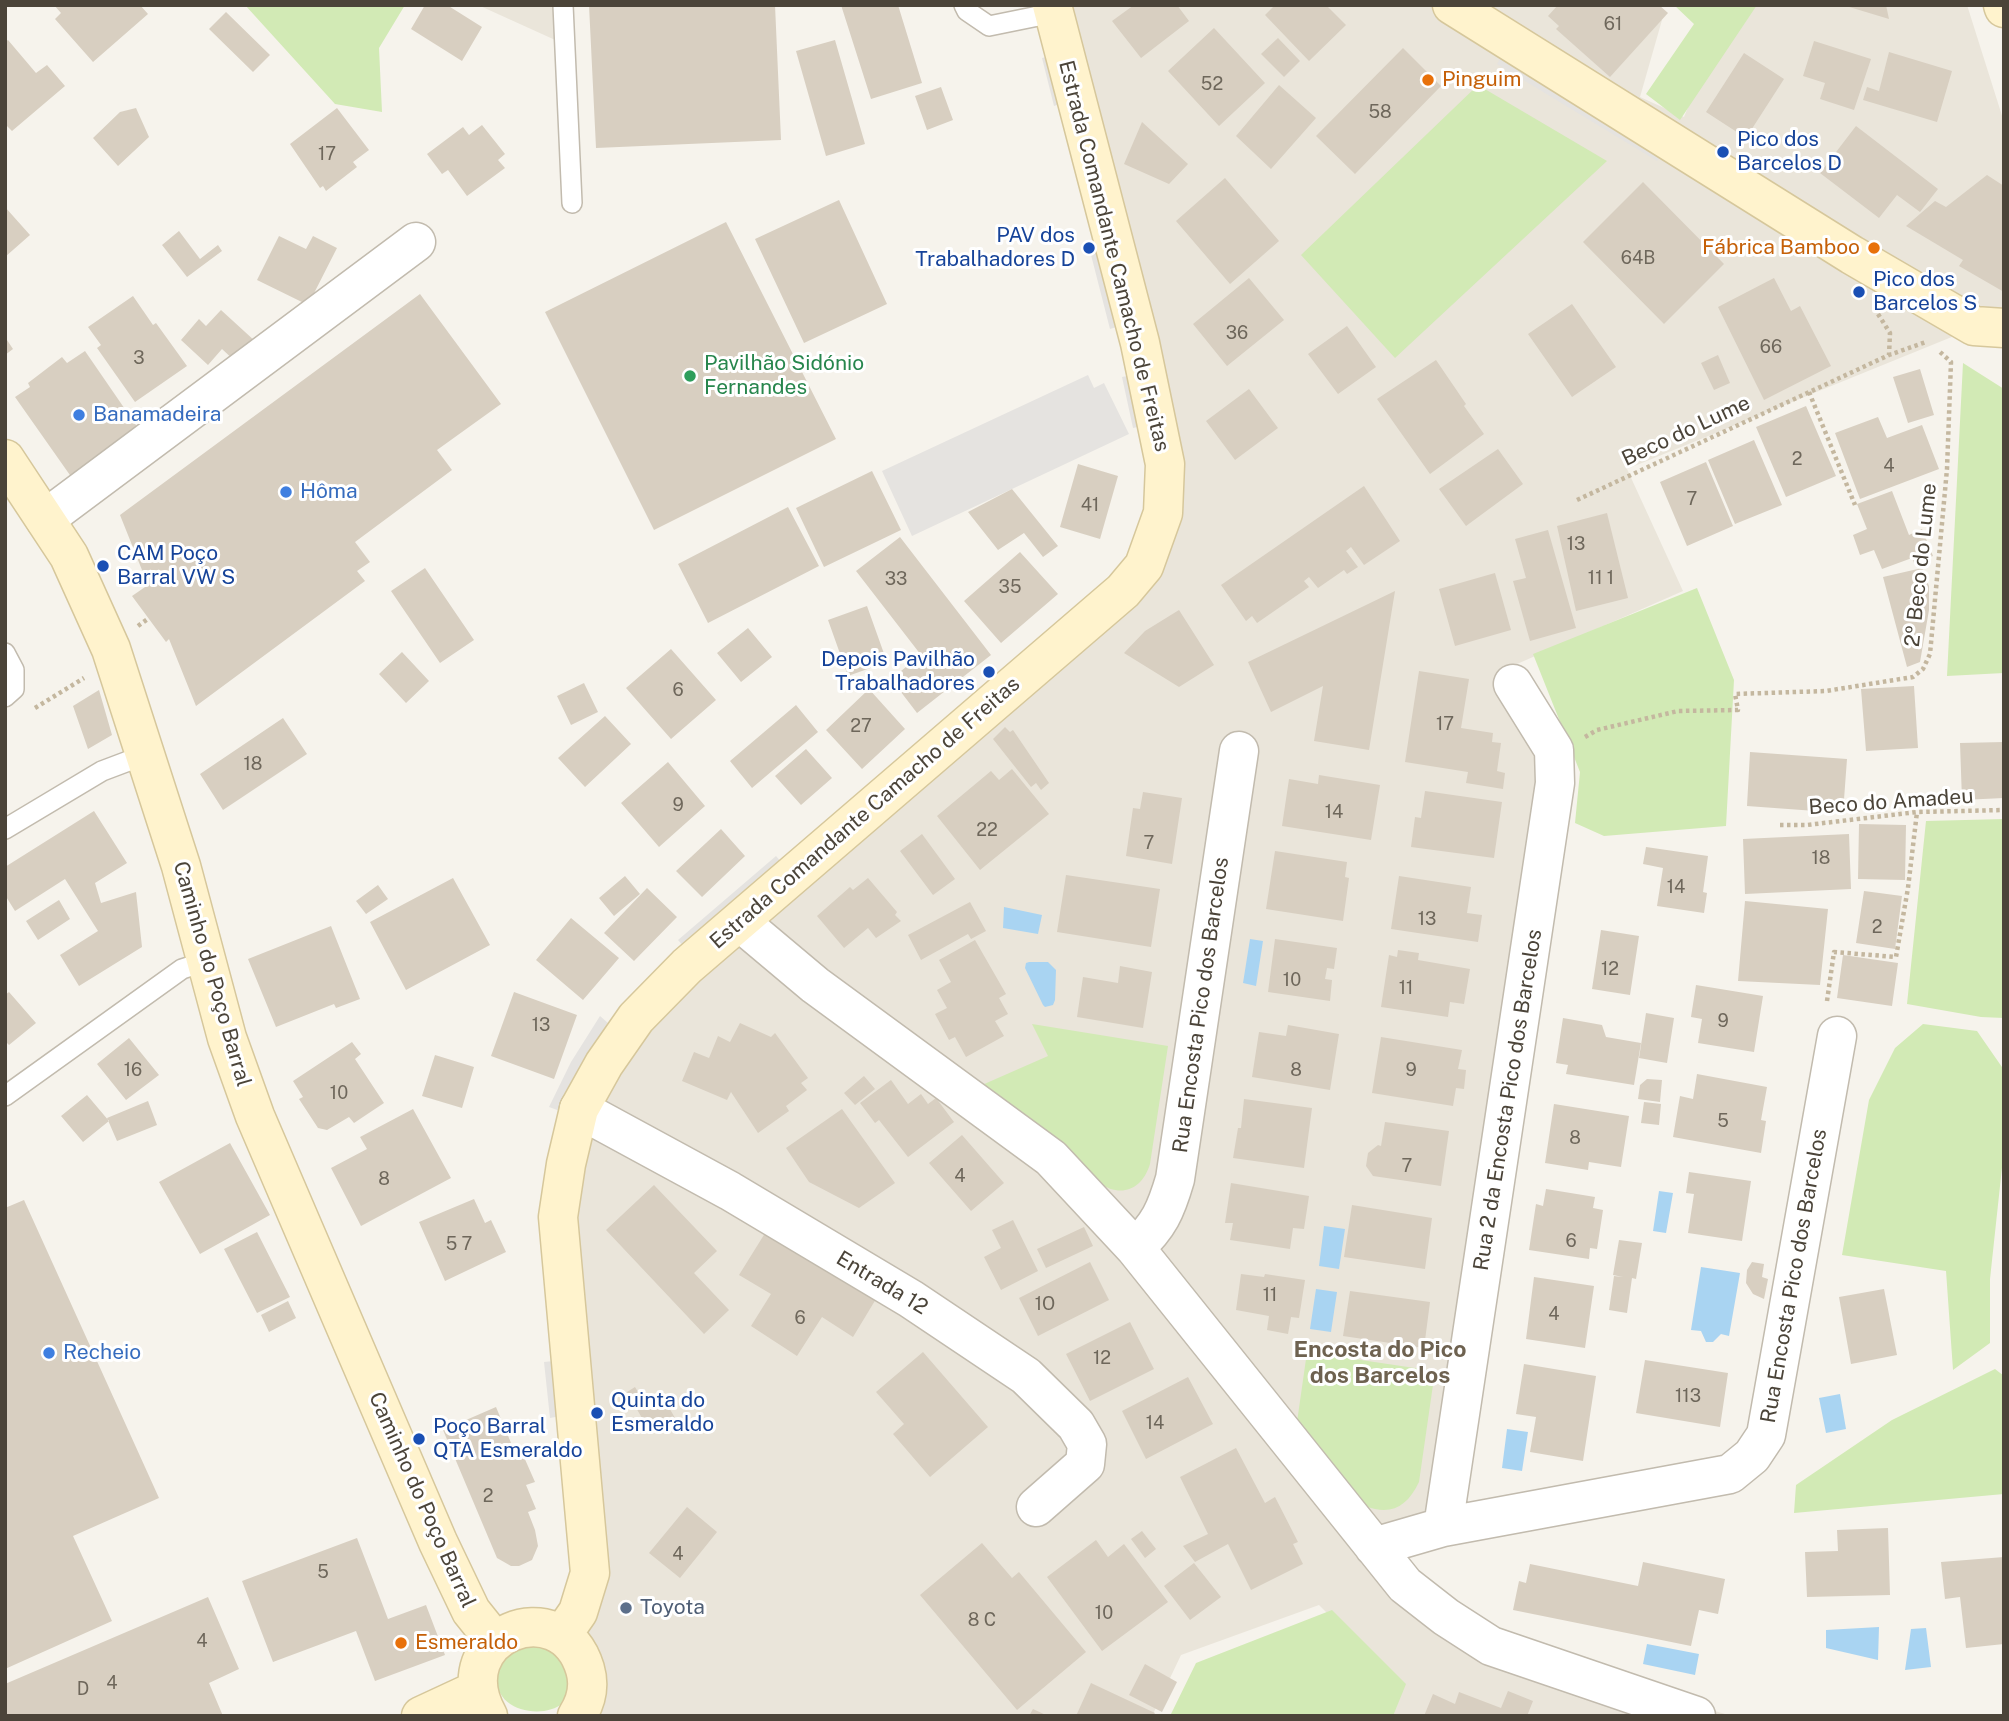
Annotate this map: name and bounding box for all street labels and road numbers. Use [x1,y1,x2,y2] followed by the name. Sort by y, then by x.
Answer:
[1053,58,1175,454] street label: Estrada Comandante Camacho de Freitas
[1618,390,1754,472] street label: Beco do Lume
[1900,482,1942,648] street label: 2º Beco do Lume
[705,672,1025,954] street label: Estrada Comandante Camacho de Freitas
[1808,784,1974,820] street label: Beco do Amadeu
[1168,856,1234,1154] street label: Rua Encosta Pico dos Barcelos
[168,858,256,1090] street label: Caminho do Poço Barral
[1469,928,1547,1272] street label: Rua 2 da Encosta Pico dos Barcelos
[1756,1127,1832,1425] street label: Rua Encosta Pico dos Barcelos
[832,1246,932,1320] street label: Entrada 12
[363,1388,481,1612] street label: Caminho do Poço Barral

